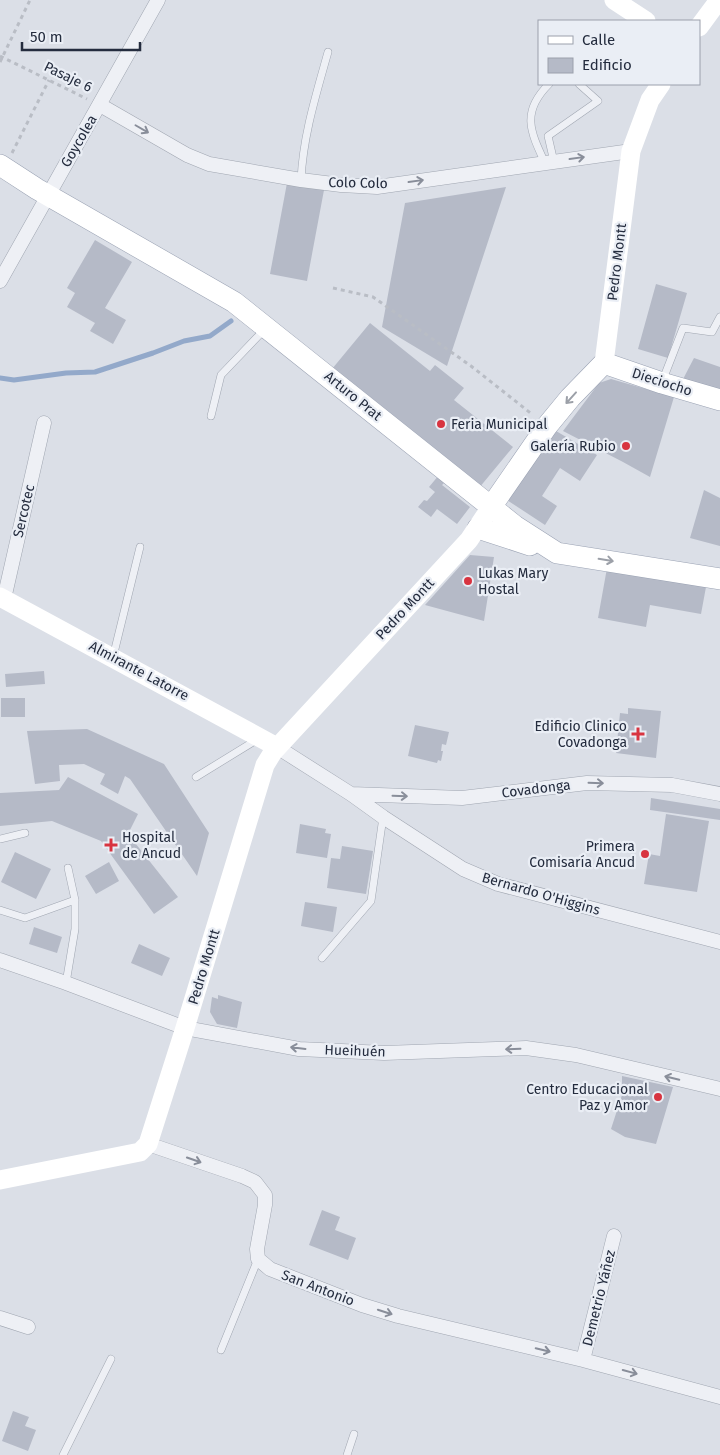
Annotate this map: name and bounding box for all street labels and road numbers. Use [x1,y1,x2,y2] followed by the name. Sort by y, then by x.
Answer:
[41,58,95,96] street label: Pasaje 6
[57,112,101,170] street label: Goycolea
[328,174,388,192] street label: Colo Colo
[604,221,630,302] street label: Pedro Montt
[630,364,694,400] street label: Dieciocho
[321,368,386,425] street label: Arturo Prat
[10,482,38,539] street label: Sercotec
[372,574,438,643] street label: Pedro Montt
[86,638,192,704] street label: Almirante Latorre
[501,776,571,802] street label: Covadonga
[480,869,602,919] street label: Bernardo O'Higgins
[184,926,224,1007] street label: Pedro Montt
[324,1041,386,1061] street label: Hueihuén
[579,1248,619,1348] street label: Demetrio Yáñez
[279,1266,357,1310] street label: San Antonio

